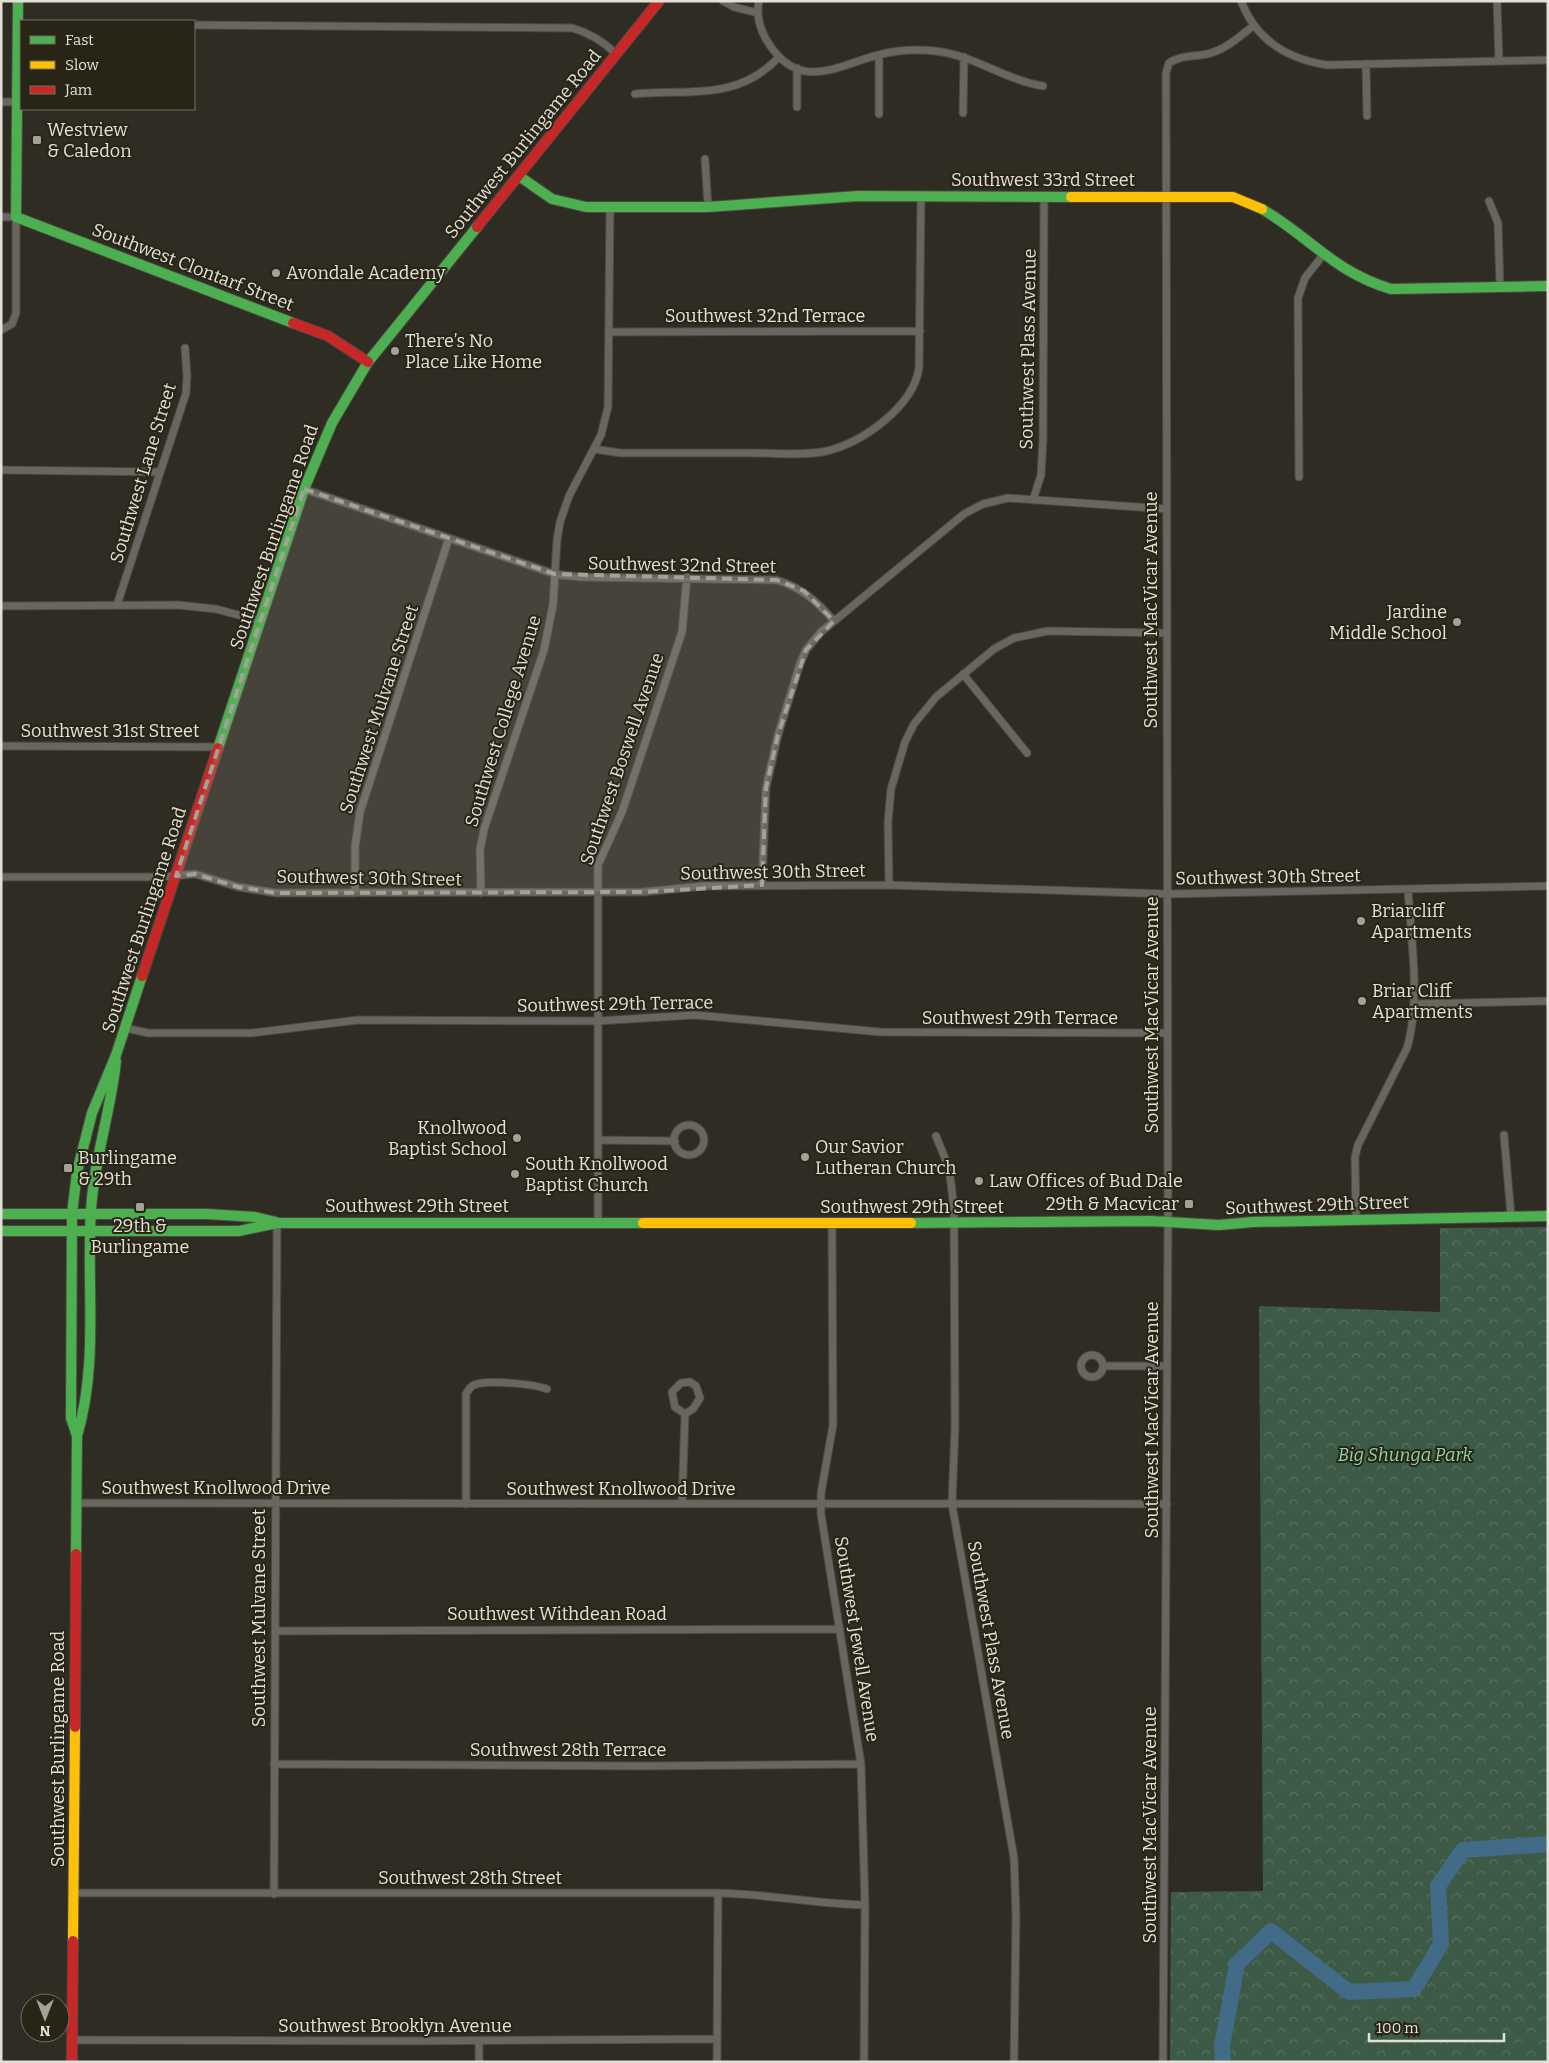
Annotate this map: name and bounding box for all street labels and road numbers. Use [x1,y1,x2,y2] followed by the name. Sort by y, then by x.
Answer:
[440,45,606,243] street label: Southwest Burlingame Road
[951,169,1136,191] street label: Southwest 33rd Street
[89,218,297,316] street label: Southwest Clontarf Street
[1015,248,1041,450] street label: Southwest Plass Avenue
[665,305,865,327] street label: Southwest 32nd Terrace
[105,380,181,566] street label: Southwest Lane Street
[225,421,323,652] street label: Southwest Burlingame Road
[1140,491,1162,729] street label: Southwest MacVicar Avenue
[588,552,777,578] street label: Southwest 32nd Street
[335,601,423,816] street label: Southwest Mulvane Street
[460,613,546,829] street label: Southwest College Avenue
[575,650,669,868] street label: Southwest Boswell Avenue
[21,720,200,742] street label: Southwest 31st Street
[97,804,191,1036] street label: Southwest Burlingame Road
[680,859,866,885] street label: Southwest 30th Street
[1175,864,1361,890] street label: Southwest 30th Street
[276,865,462,891] street label: Southwest 30th Street
[1141,896,1163,1134] street label: Southwest MacVicar Avenue
[517,991,713,1017] street label: Southwest 29th Terrace
[922,1007,1118,1029] street label: Southwest 29th Terrace
[1225,1191,1410,1219] street label: Southwest 29th Street
[325,1195,510,1217] street label: Southwest 29th Street
[820,1196,1005,1218] street label: Southwest 29th Street
[1141,1301,1163,1539] street label: Southwest MacVicar Avenue
[101,1477,331,1499] street label: Southwest Knollwood Drive
[506,1478,736,1500] street label: Southwest Knollwood Drive
[248,1508,270,1727] street label: Southwest Mulvane Street
[830,1534,884,1744] street label: Southwest Jewell Avenue
[963,1539,1019,1741] street label: Southwest Plass Avenue
[447,1603,667,1625] street label: Southwest Withdean Road
[47,1630,69,1867] street label: Southwest Burlingame Road
[1139,1706,1161,1944] street label: Southwest MacVicar Avenue
[470,1739,666,1761] street label: Southwest 28th Terrace
[378,1867,563,1889] street label: Southwest 28th Street
[278,2015,512,2037] street label: Southwest Brooklyn Avenue

